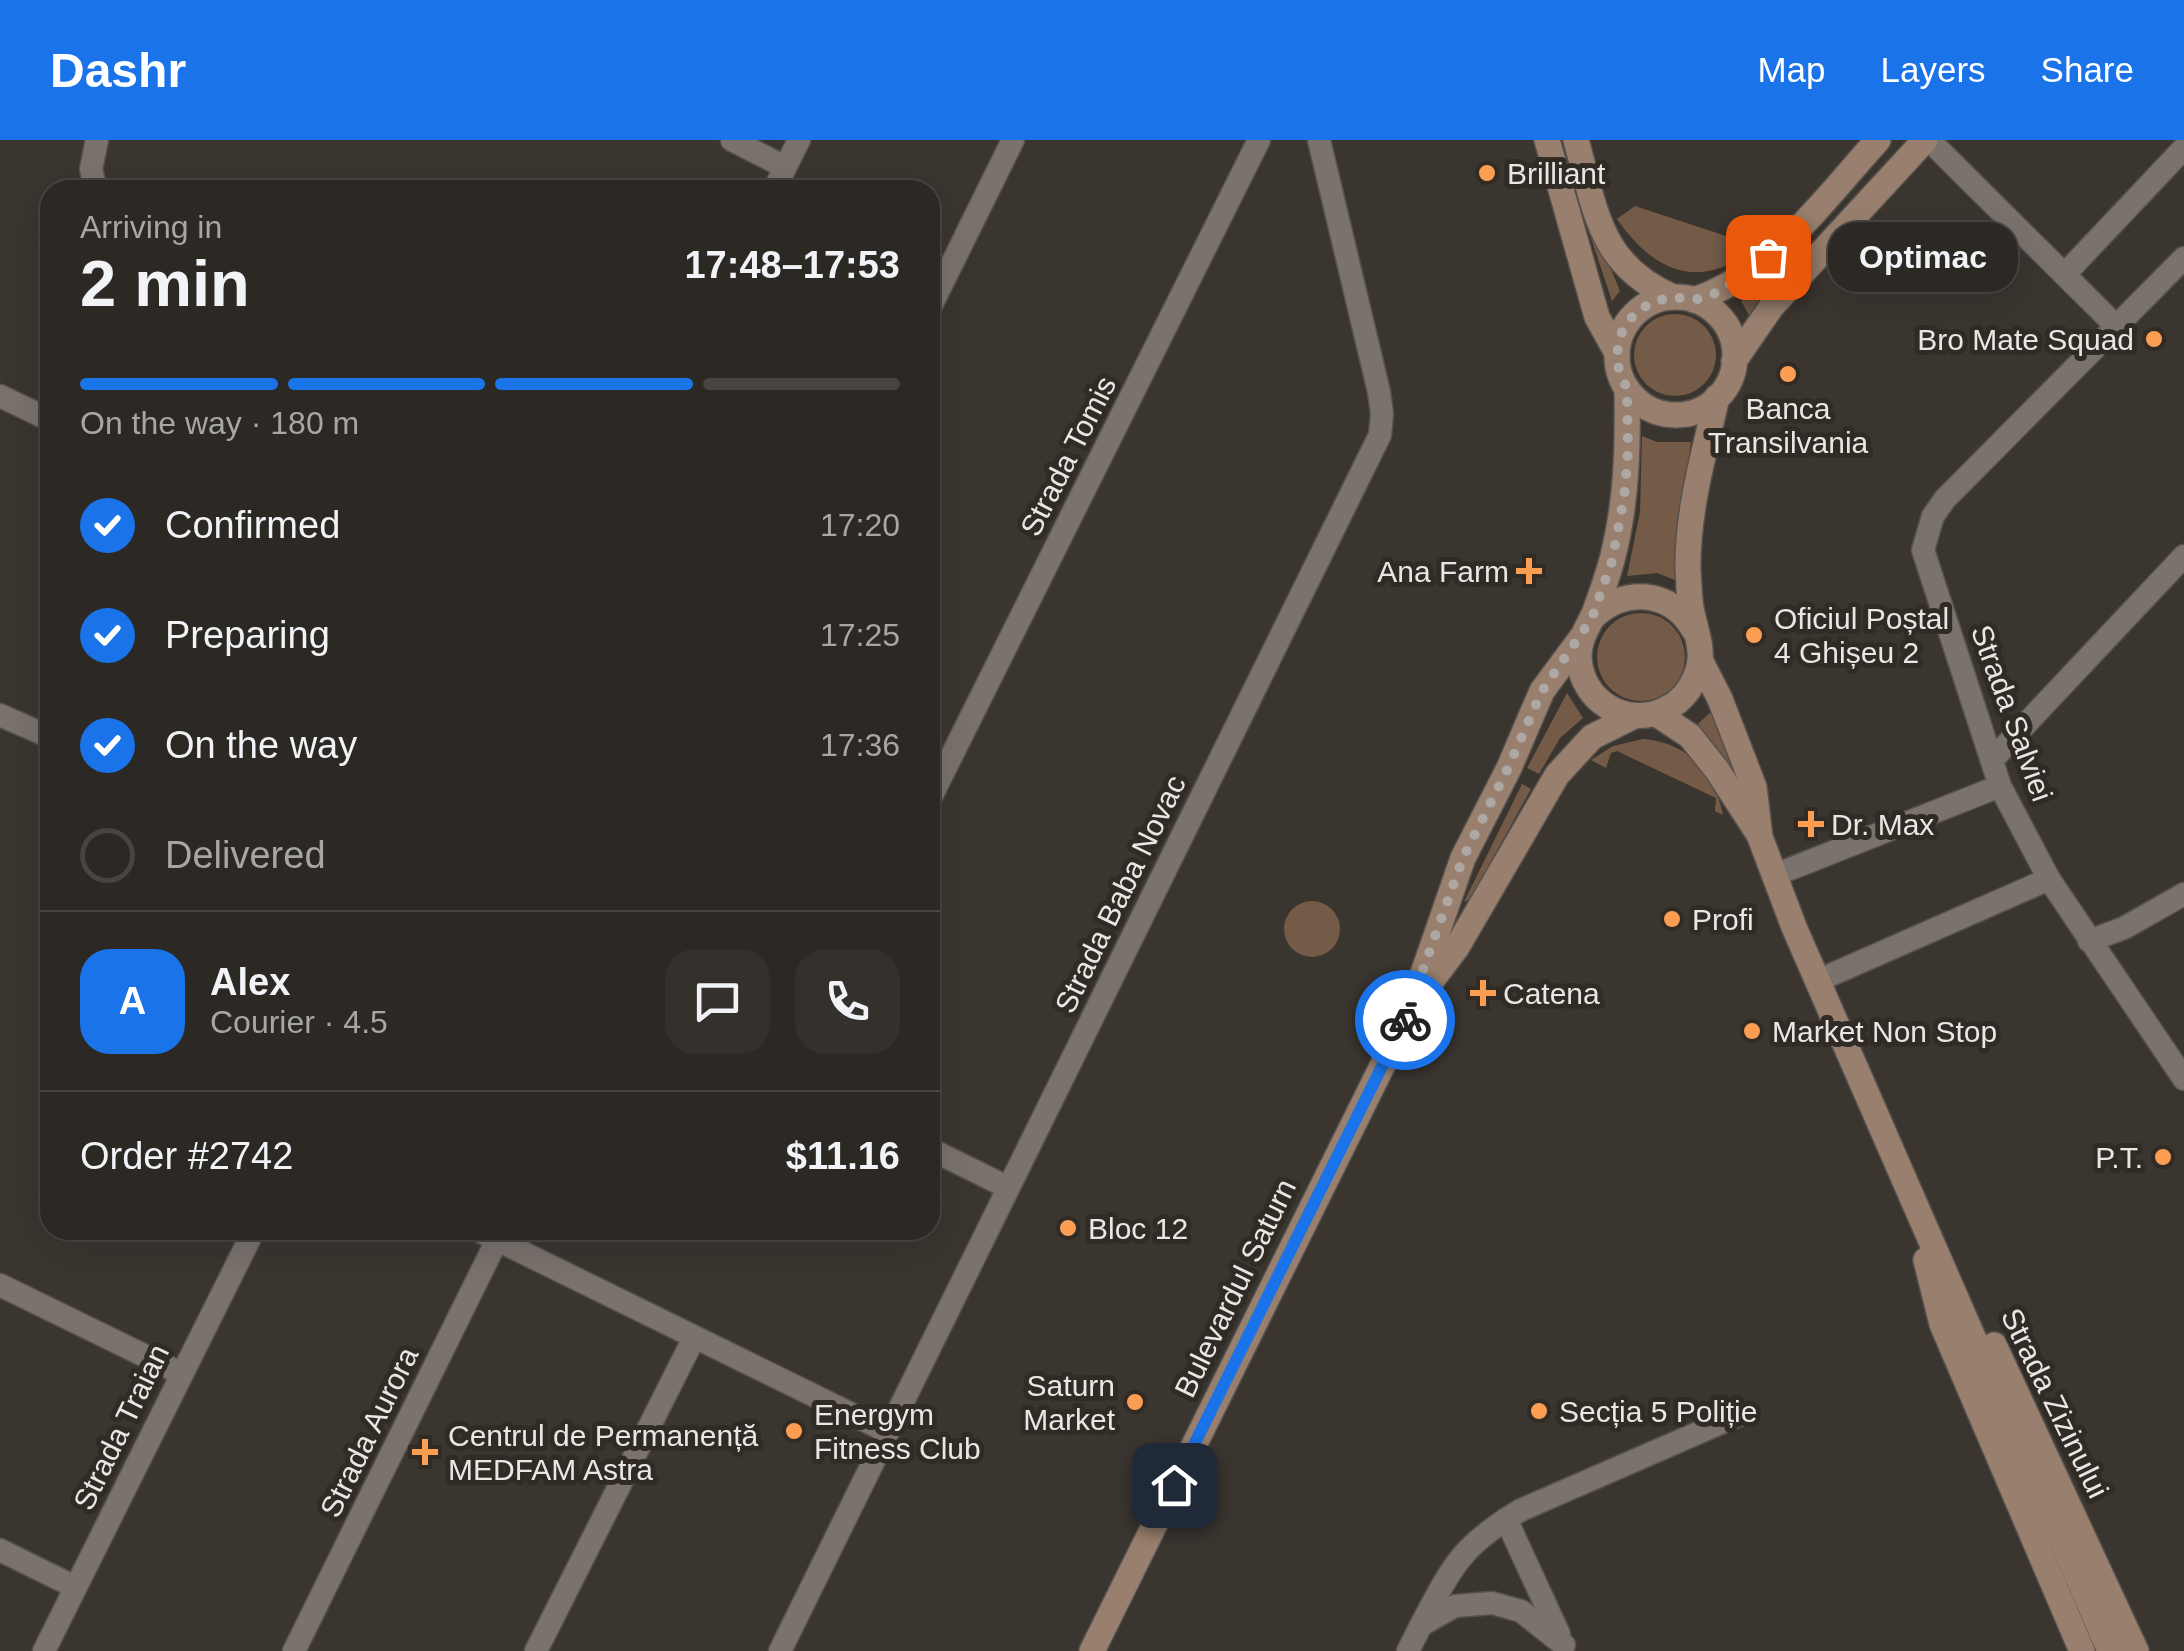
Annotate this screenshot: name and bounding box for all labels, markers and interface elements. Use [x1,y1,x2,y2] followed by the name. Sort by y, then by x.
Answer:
[50,44,186,97] text: Dashr
[1757,50,1826,89] text: Map
[1881,50,1986,89] text: Layers
[2041,50,2134,89] text: Share
[1507,157,1606,190] place label: Brilliant
[1476,162,1498,184] marker: Brilliant
[80,209,222,245] text: Arriving in
[1726,215,1811,300] pin
[1828,222,2018,292] callout: Optimac
[1741,230,1796,285] icon: bag
[1859,239,1987,275] text: Optimac
[684,244,900,286] text: 17:48–17:53
[80,247,250,320] text: 2 min
[1917,323,2134,356] place label: Bro Mate Squad
[2143,328,2165,350] marker: Bro Mate Squad
[1777,363,1799,385] marker: Banca Transilvania
[1014,371,1122,541] street label: Strada Tomis
[1708,392,1869,459] place label: Banca Transilvania
[80,405,359,441] text: On the way · 180 m
[80,498,135,553] icon: check
[165,504,340,546] text: Confirmed
[820,507,900,543] text: 17:20
[1377,555,1509,588] place label: Ana Farm
[1518,560,1540,582] marker: Ana Farm
[1774,602,1949,669] place label: Oficiul Poștal 4 Ghișeu 2
[80,608,135,663] icon: check
[165,614,330,656] text: Preparing
[820,617,900,653] text: 17:25
[1965,620,2059,806] street label: Strada Salviei
[1743,624,1765,646] marker: Oficiul Poștal 4 Ghișeu 2
[80,718,135,773] icon: check
[165,724,357,766] text: On the way
[820,727,900,763] text: 17:36
[1048,770,1192,1018] street label: Strada Baba Novac
[1831,808,1934,841] place label: Dr. Max
[1800,813,1822,835] marker: Dr. Max
[165,834,326,876] text: Delivered
[1692,903,1754,936] place label: Profi
[1661,908,1683,930] marker: Profi
[665,949,770,1054] button: chat
[795,949,900,1054] button: phone
[210,961,290,1003] text: Alex
[1355,970,1455,1070] courier
[1503,977,1600,1010] place label: Catena
[119,980,146,1022] text: A
[1472,982,1494,1004] marker: Catena
[1378,993,1433,1048] icon: bike
[210,1004,388,1040] text: Courier · 4.5
[1772,1015,1997,1048] place label: Market Non Stop
[1741,1020,1763,1042] marker: Market Non Stop
[80,1135,293,1177] text: Order #2742
[786,1135,900,1177] text: $11.16
[2095,1141,2143,1174] place label: P.T.
[2152,1146,2174,1168] marker: P.T.
[1168,1174,1302,1402] street label: Bulevardul Saturn
[1088,1212,1188,1245] place label: Bloc 12
[1057,1217,1079,1239] marker: Bloc 12
[1995,1303,2115,1503] street label: Strada Zizinului
[67,1339,175,1515] street label: Strada Traian
[314,1341,425,1522] street label: Strada Aurora
[1023,1369,1116,1436] place label: Saturn Market
[1124,1391,1146,1413] marker: Saturn Market
[1559,1395,1757,1428] place label: Secția 5 Poliție
[814,1398,981,1465] place label: Energym Fitness Club
[1528,1400,1550,1422] marker: Secția 5 Poliție
[448,1419,758,1486] place label: Centrul de Permanență MEDFAM Astra
[783,1420,805,1442] marker: Energym Fitness Club
[412,1439,438,1465] marker: Centrul de Permanență MEDFAM Astra
[1132,1443,1217,1528] pin
[1147,1458,1202,1513] icon: home

